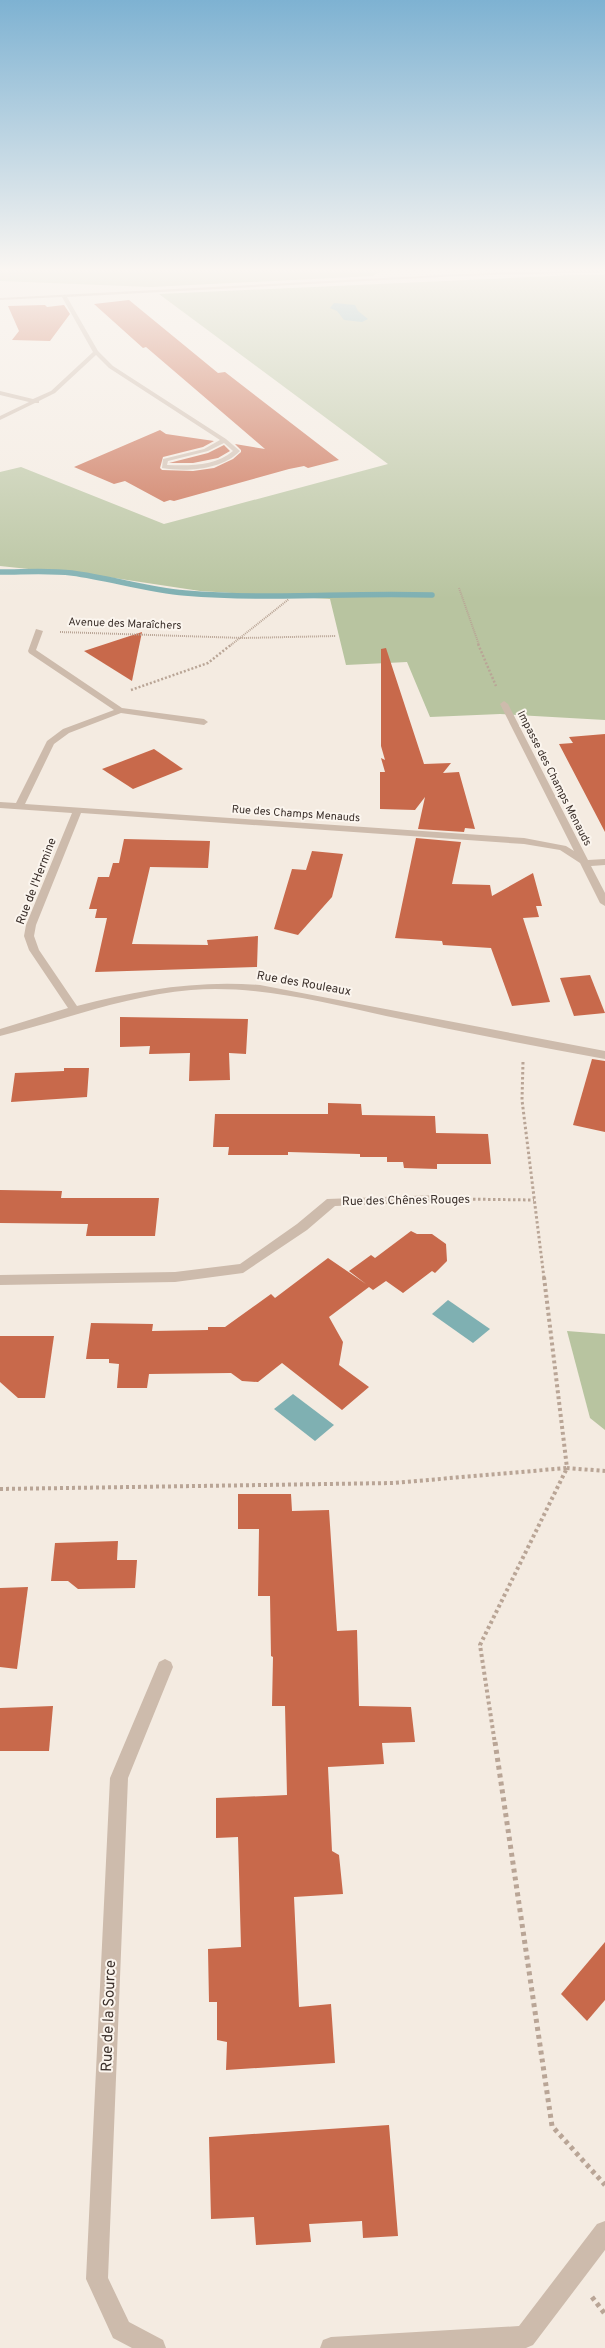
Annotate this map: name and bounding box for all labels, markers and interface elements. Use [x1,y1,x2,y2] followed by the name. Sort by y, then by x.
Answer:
[68,615,182,633] street label: Avenue des Maraîchers
[514,708,594,849] street label: Impasse des Champs Menauds
[231,803,361,825] street label: Rue des Champs Menauds
[13,836,61,927] street label: Rue de l'Hermine
[255,968,352,1000] street label: Rue des Rouleaux
[342,1192,470,1210] street label: Rue des Chênes Rouges
[98,1960,121,2072] street label: Rue de la Source

